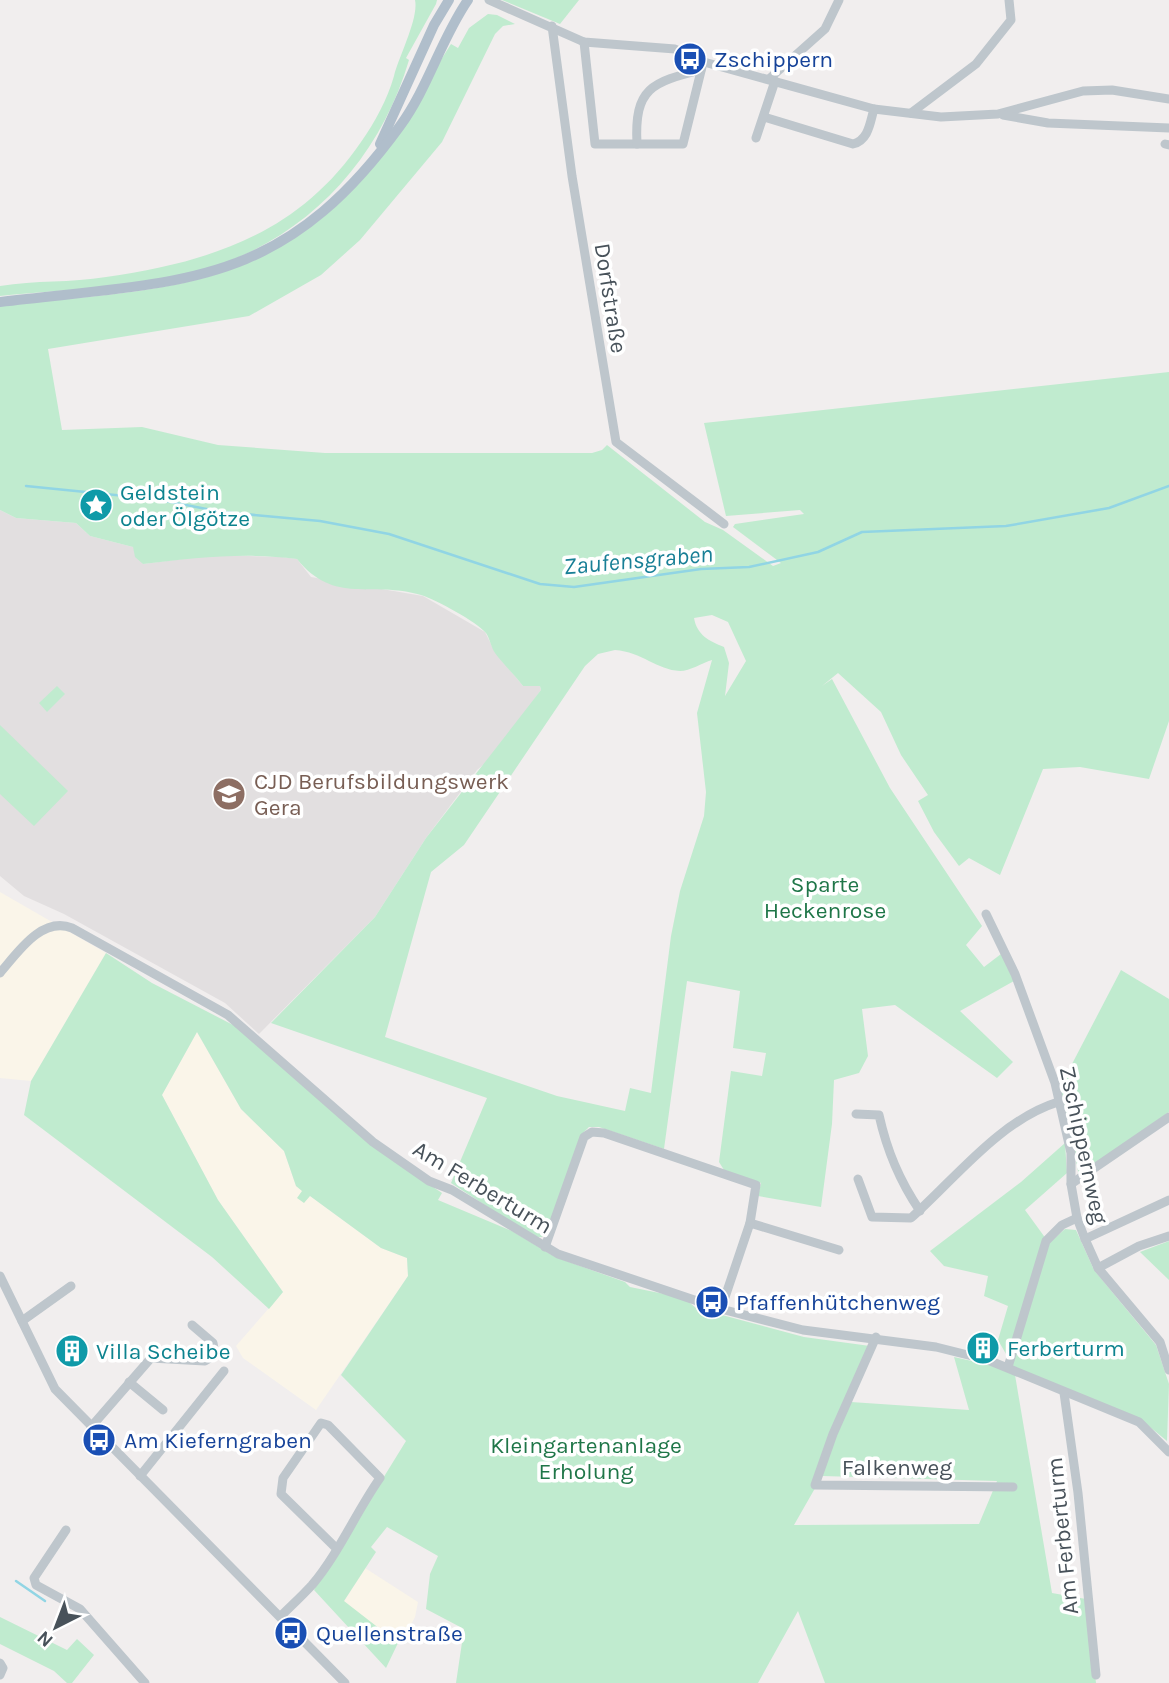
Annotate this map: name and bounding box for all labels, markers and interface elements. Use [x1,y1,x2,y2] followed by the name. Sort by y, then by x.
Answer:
[671,40,709,78] bus stop icon: Zschippern
[714,46,833,73] place label: Zschippern
[588,241,633,355] street label: Dorfstraße
[120,479,250,532] place label: Geldstein oder Ölgötze
[77,486,115,524] place icon: Geldstein oder Ölgötze
[562,540,714,580] water label: Zaufensgraben
[254,768,509,821] place label: CJD Berufsbildungswerk Gera
[210,775,248,813] school or university icon: CJD Berufsbildungswerk Gera
[764,871,886,924] park label: Sparte Heckenrose
[1054,1064,1113,1226] street label: Zschippernweg
[408,1135,557,1240] street label: Am Ferberturm
[693,1283,731,1321] bus stop icon: Pfaffenhütchenweg
[736,1289,940,1316] place label: Pfaffenhütchenweg
[964,1329,1002,1367] building icon: Ferberturm
[53,1332,91,1370] building icon: Villa Scheibe
[1007,1335,1125,1362] place label: Ferberturm
[96,1338,231,1365] place label: Villa Scheibe
[80,1421,118,1459] bus stop icon: Am Kieferngraben
[124,1427,312,1454] place label: Am Kieferngraben
[490,1432,682,1485] park label: Kleingartenanlage Erholung
[842,1454,952,1481] street label: Falkenweg
[1041,1456,1084,1616] street label: Am Ferberturm
[21,1592,91,1662] north arrow
[272,1614,310,1652] bus stop icon: Quellenstraße
[316,1620,463,1647] place label: Quellenstraße
[33,1626,58,1652] text: N

